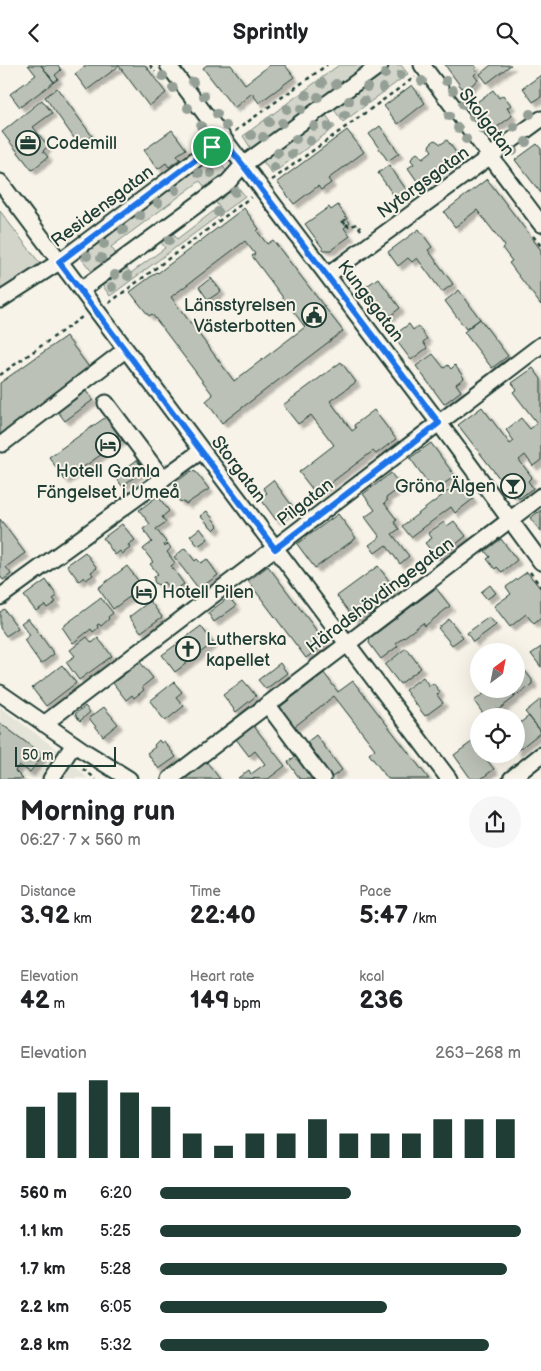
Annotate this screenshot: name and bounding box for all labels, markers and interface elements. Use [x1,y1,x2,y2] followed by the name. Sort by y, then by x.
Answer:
[20,19,48,47] icon: back
[233,19,308,46] text: Sprintly
[493,19,521,47] icon: search
[454,84,519,160] street label: Skolgatan
[191,126,233,168] pin
[15,130,41,156] office icon: Codemill
[46,133,117,154] place label: Codemill
[198,133,226,161] icon: arrive
[373,142,473,223] street label: Nytorgsgatan
[47,161,158,252] street label: Residensgatan
[333,256,408,346] street label: Kungsgatan
[184,295,296,337] place label: Länsstyrelsen Västerbotten
[301,302,327,328] public building icon: Länsstyrelsen Västerbotten
[95,432,121,458] hotel icon: Hotell Gamla Fängelset i Umeå
[207,432,271,507] street label: Storgatan
[36,461,180,503] place label: Hotell Gamla Fängelset i Umeå
[500,473,526,499] bar icon: Gröna Älgen
[273,474,338,531] street label: Pilgatan
[395,475,496,497] place label: Gröna Älgen
[302,533,458,658] street label: Häradshövdingegatan
[131,579,157,605] hotel icon: Hotell Pilen
[162,582,254,603] place label: Hotell Pilen
[206,629,287,671] place label: Lutherska kapellet
[175,636,201,662] church icon: Lutherska kapellet
[470,643,525,697] north arrow
[470,643,525,763] map controls
[470,708,525,763] button: locate
[15,743,116,767] scale bar
[22,747,54,764] text: 50 m
[20,795,175,828] text: Morning run
[469,796,521,848] button: share
[20,831,141,850] text: 06:27 · 7 × 560 m
[20,883,76,900] text: Distance
[190,883,221,900] text: Time
[359,883,391,900] text: Pace
[20,900,70,931] text: 3.92
[190,900,256,931] text: 22:40
[359,900,408,931] text: 5:47
[70,910,92,927] text: km
[408,910,437,927] text: /km
[20,968,78,985] text: Elevation
[190,968,254,985] text: Heart rate
[359,968,384,985] text: kcal
[20,985,50,1016] text: 42
[190,985,230,1016] text: 149
[359,985,403,1016] text: 236
[50,995,65,1012] text: m
[230,995,261,1012] text: bpm
[20,1044,87,1063] text: Elevation
[435,1044,521,1063] text: 263–268 m
[20,1184,67,1203] text: 560 m
[100,1184,132,1203] text: 6:20
[20,1222,63,1241] text: 1.1 km
[100,1222,131,1241] text: 5:25
[20,1260,65,1279] text: 1.7 km
[100,1260,131,1279] text: 5:28
[20,1298,69,1317] text: 2.2 km
[100,1298,132,1317] text: 6:05
[20,1336,69,1355] text: 2.8 km
[100,1336,132,1355] text: 5:32

